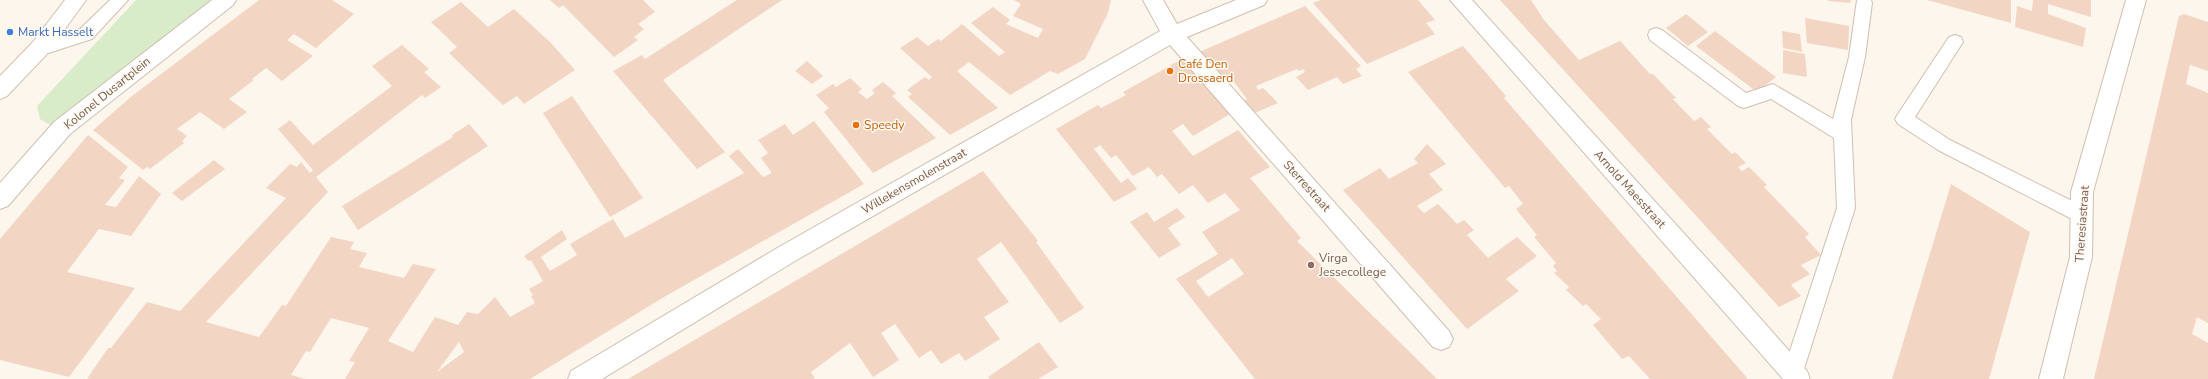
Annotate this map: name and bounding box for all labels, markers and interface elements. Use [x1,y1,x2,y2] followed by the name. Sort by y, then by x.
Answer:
[18,24,94,40] place label: Markt Hasselt
[5,27,15,37] marker: Markt Hasselt
[60,53,154,133] street label: Kolonel Dusartplein
[1178,56,1233,86] place label: Café Den Drossaerd
[1165,66,1175,76] marker: Café Den Drossaerd
[864,117,905,133] place label: Speedy
[851,120,861,130] marker: Speedy
[858,144,970,218] street label: Willekensmolenstraat
[1591,147,1670,232] street label: Arnold Maesstraat
[1280,157,1335,216] street label: Sterrestraat
[2071,184,2093,263] street label: Theresiastraat
[1318,250,1386,280] place label: Virga Jessecollege
[1306,260,1316,270] marker: Virga Jessecollege

